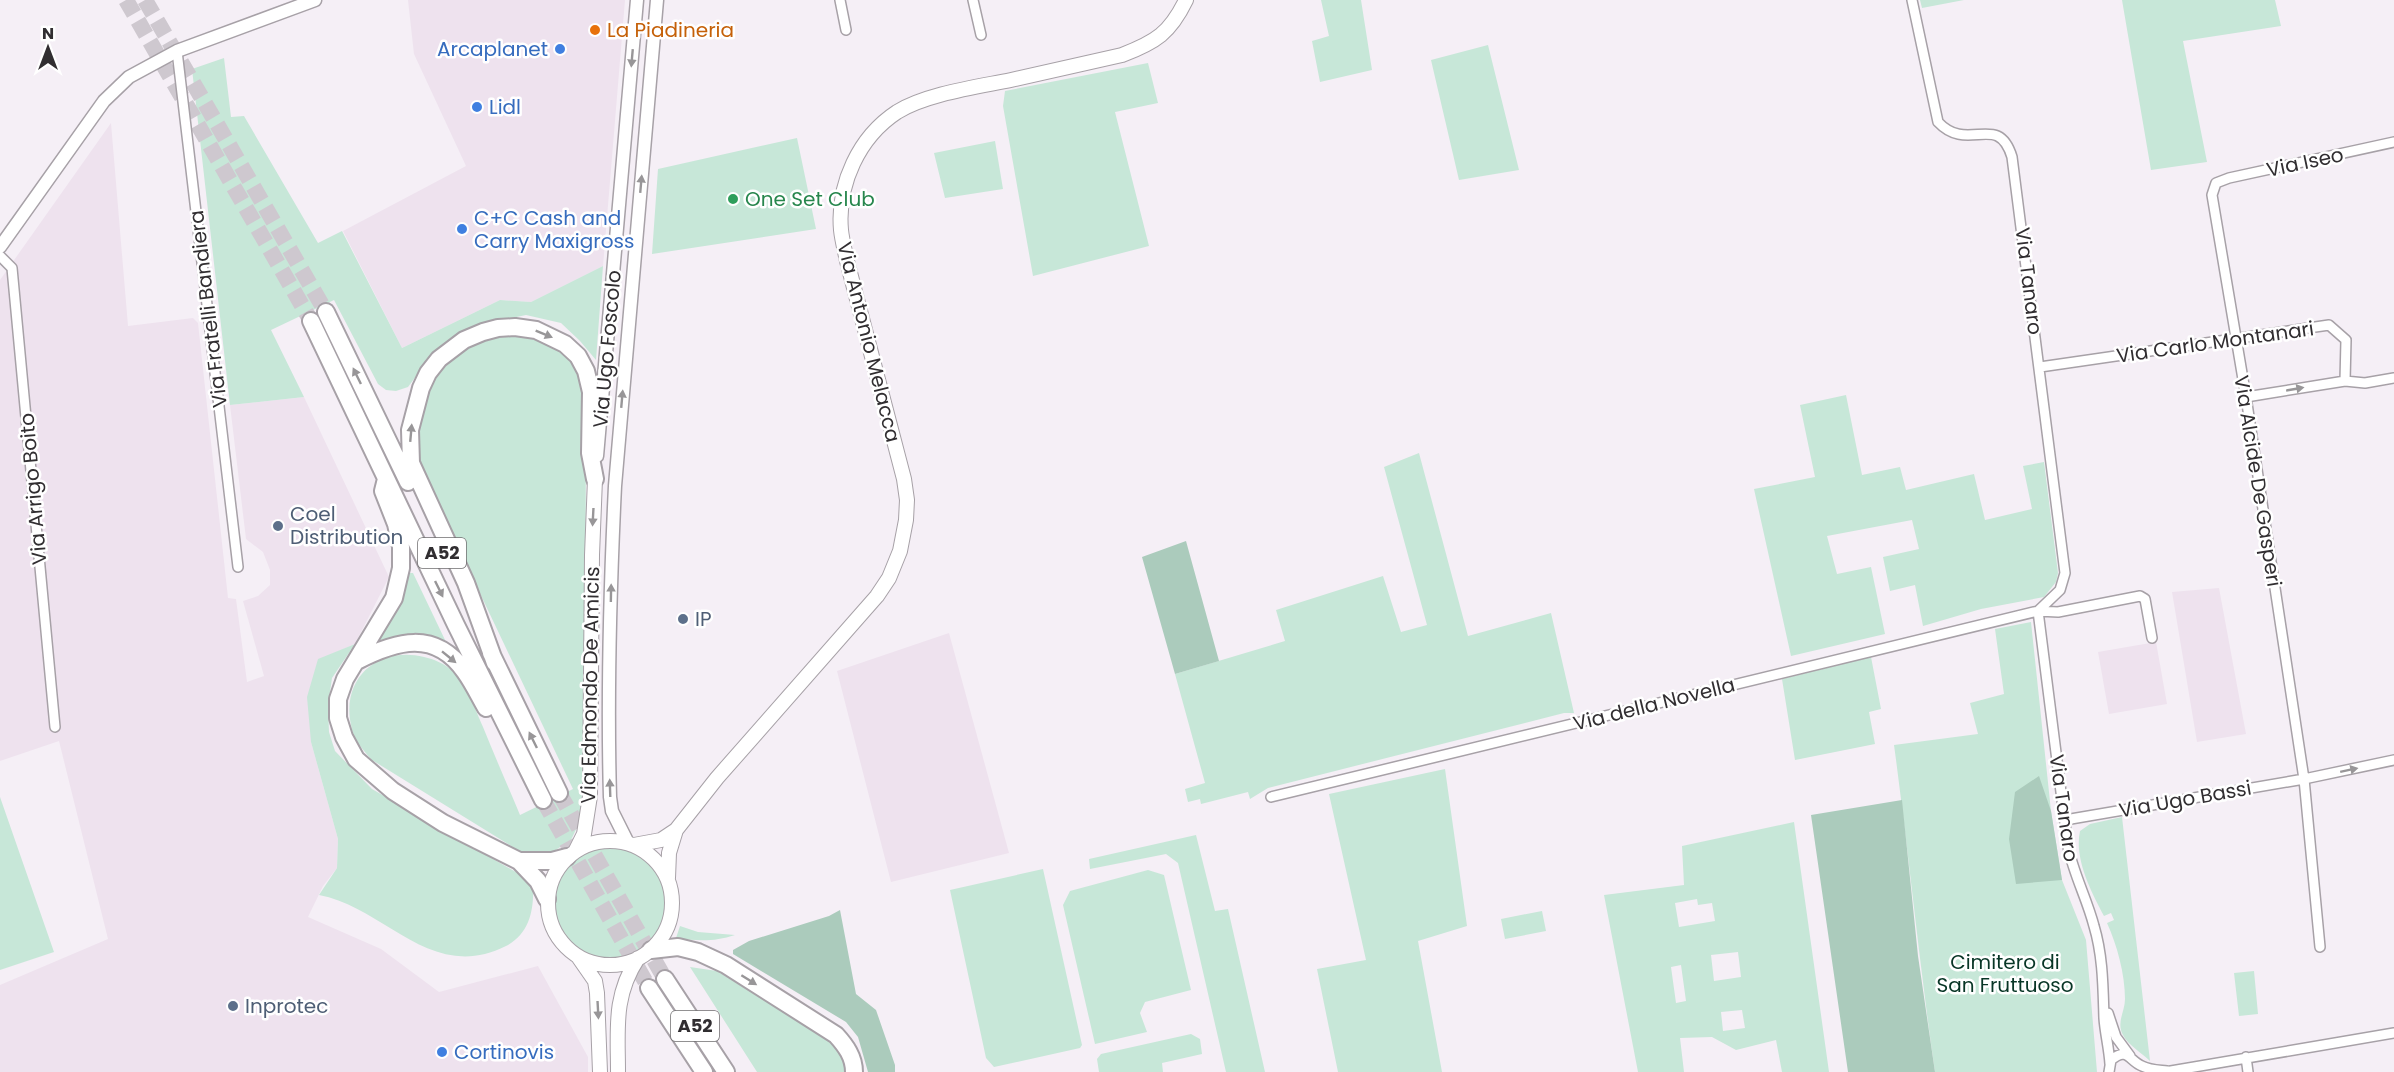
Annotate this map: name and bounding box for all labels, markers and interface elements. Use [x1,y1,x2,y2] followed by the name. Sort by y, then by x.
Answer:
[607,16,734,44] place label: La Piadineria
[18,18,78,78] north arrow
[42,22,54,45] text: N
[588,23,602,37] marker: La Piadineria
[437,35,548,63] place label: Arcaplanet
[553,42,567,56] marker: Arcaplanet
[627,49,637,68] one-way arrow
[489,93,521,121] place label: Lidl
[470,100,484,114] marker: Lidl
[2264,140,2346,184] street label: Via Iseo
[636,174,646,193] one-way arrow
[745,185,875,213] place label: One Set Club
[726,192,740,206] marker: One Set Club
[474,204,634,255] place label: C+C Cash and Carry Maxigross
[182,209,234,409] street label: Via Fratelli Bandiera
[455,222,469,236] marker: C+C Cash and Carry Maxigross
[2009,226,2049,336] street label: Via Tanaro
[831,239,907,445] street label: Via Antonio Melacca
[586,269,628,429] street label: Via Ugo Foscolo
[2114,314,2316,370] street label: Via Carlo Montanari
[536,329,554,339] one-way arrow
[352,367,361,384] one-way arrow
[2227,373,2289,589] street label: Via Alcide De Gasperi
[2286,384,2305,393] one-way arrow
[617,389,627,408] one-way arrow
[12,412,54,566] street label: Via Arrigo Boito
[406,423,416,442] one-way arrow
[290,500,403,551] place label: Coel Distribution
[589,507,598,526] one-way arrow
[271,519,285,533] marker: Coel Distribution
[418,538,466,568] road number: A52
[574,566,606,804] street label: Via Edmondo De Amicis
[434,580,443,597] one-way arrow
[606,584,616,603] one-way arrow
[695,605,712,633] place label: IP
[676,612,690,626] marker: IP
[441,650,457,663] one-way arrow
[1570,670,1738,738] street label: Via della Novella
[528,732,538,749] one-way arrow
[2043,752,2085,864] street label: Via Tanaro
[2340,765,2359,774] one-way arrow
[2117,774,2253,824] street label: Via Ugo Bassi
[605,779,615,798] one-way arrow
[1936,948,2074,999] park label: Cimitero di San Fruttuoso
[741,974,757,985] one-way arrow
[245,992,328,1020] place label: Inprotec
[226,999,240,1013] marker: Inprotec
[594,1000,603,1019] one-way arrow
[671,1011,719,1041] road number: A52
[454,1038,554,1066] place label: Cortinovis
[435,1045,449,1059] marker: Cortinovis

